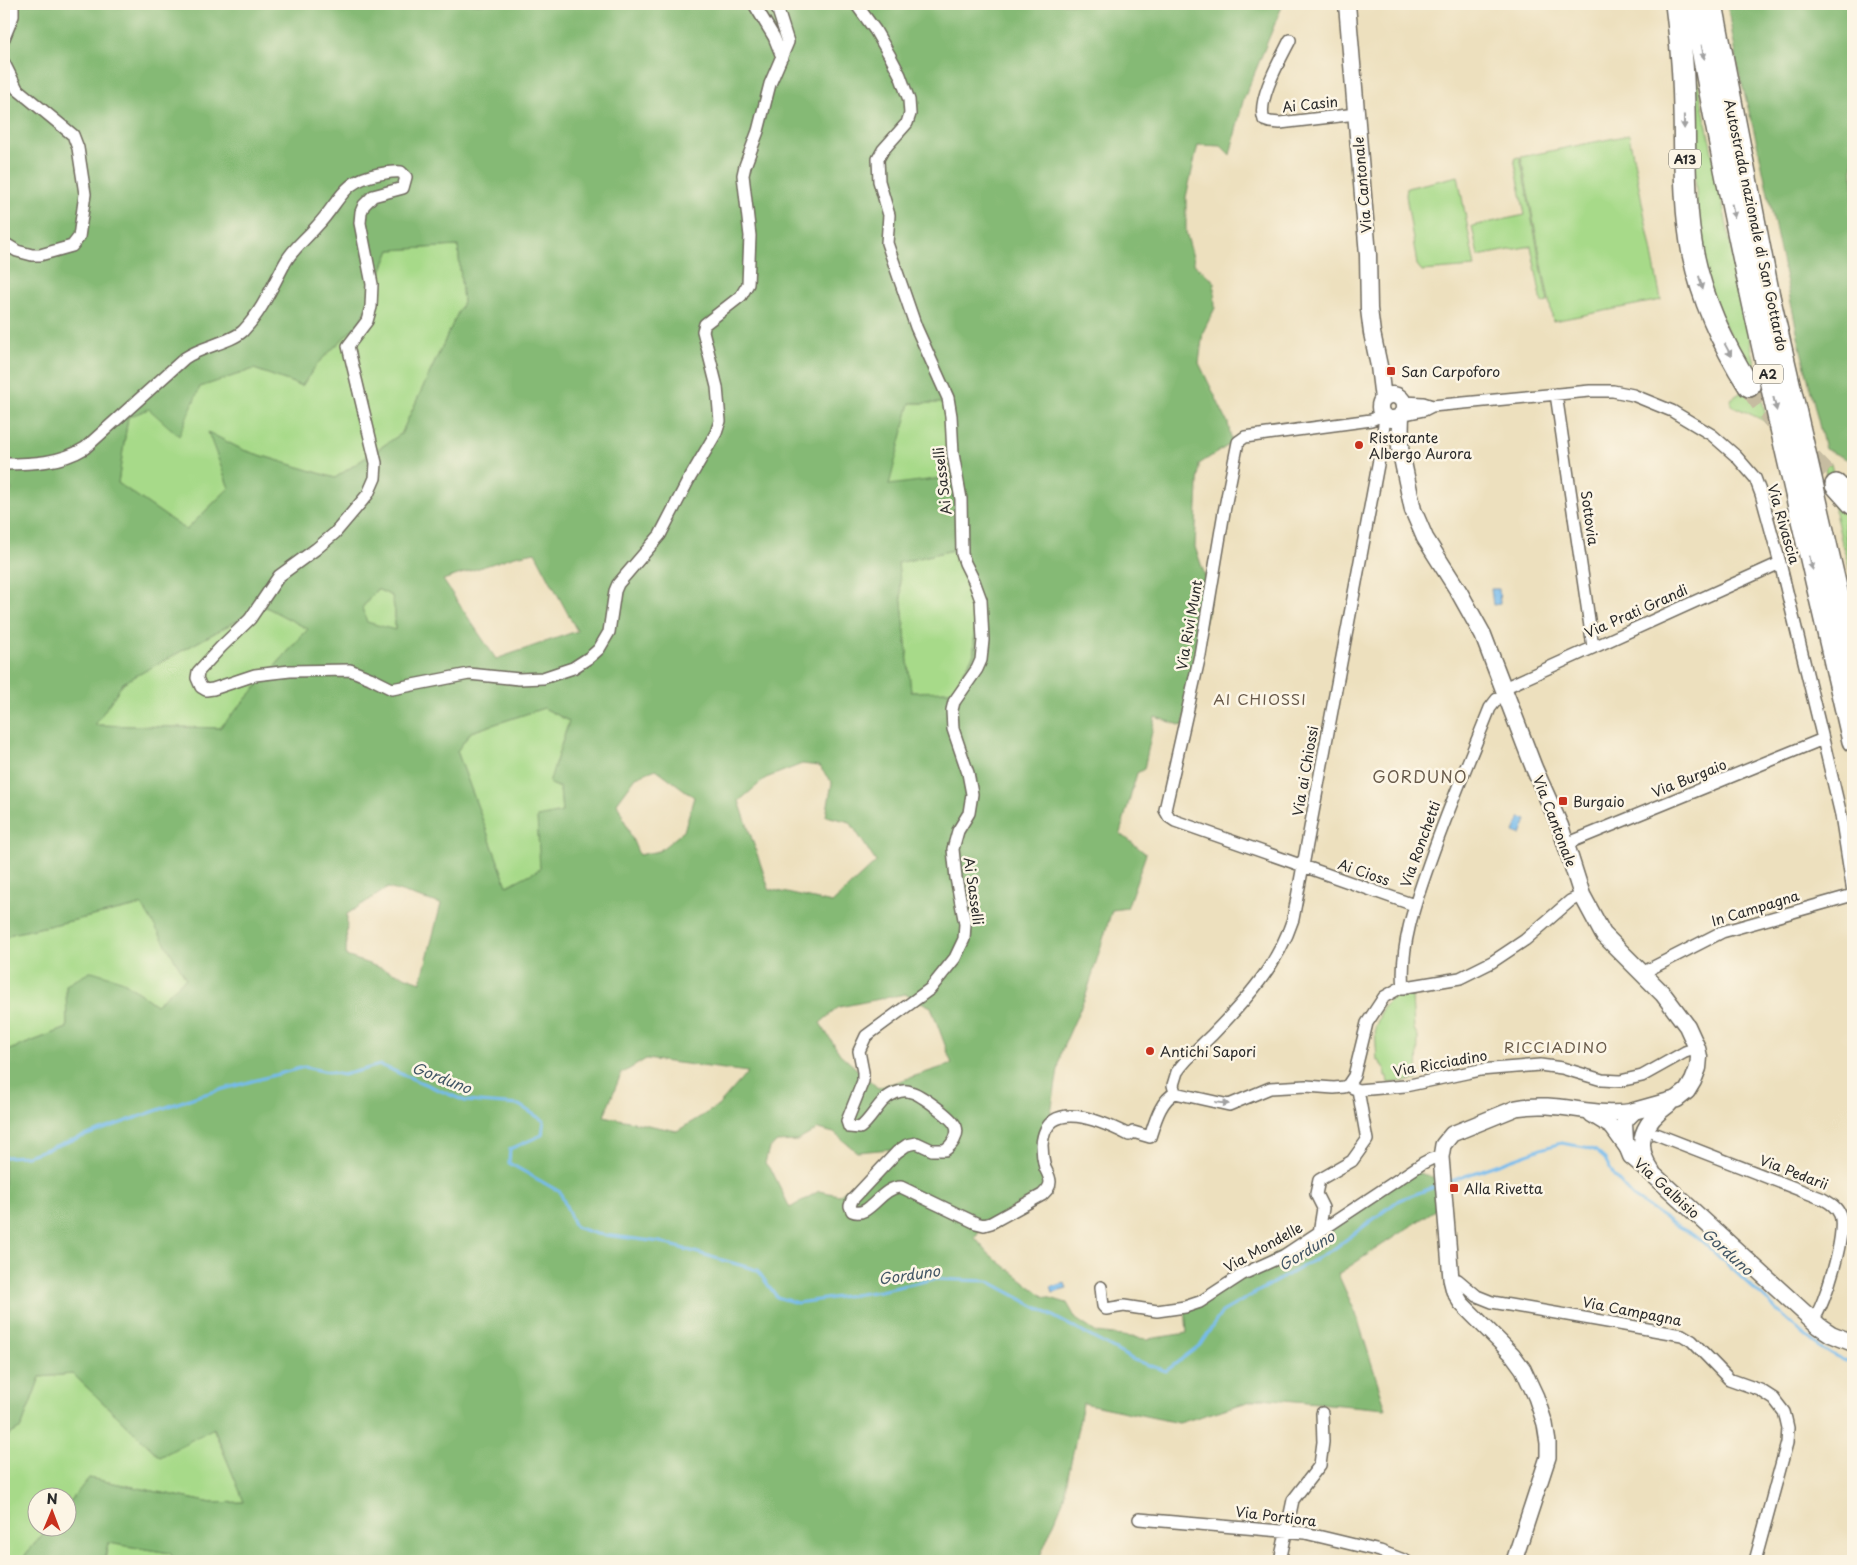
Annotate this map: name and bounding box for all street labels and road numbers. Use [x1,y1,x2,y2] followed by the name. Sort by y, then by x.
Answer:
[1281,91,1339,117] street label: Ai Casin
[1719,97,1793,353] street label: Autostrada nazionale di San Gottardo
[1347,136,1377,234] street label: Via Cantonale
[1669,150,1701,168] road number: A13
[1753,364,1783,384] road number: A2
[927,446,957,516] street label: Ai Sasselli
[1763,481,1806,567] street label: Via Rivascia
[1576,489,1604,547] street label: Sottovia
[1171,578,1207,672] street label: Via Rivi Munt
[1581,579,1691,643] street label: Via Prati Grandi
[1287,724,1323,818] street label: Via ai Chiossi
[1648,753,1730,803] street label: Via Burgaio
[1528,772,1582,870] street label: Via Cantonale
[1395,798,1445,890] street label: Via Ronchetti
[1335,853,1393,891] street label: Ai Cioss
[959,856,989,926] street label: Ai Sasselli
[1708,885,1802,931] street label: In Campagna
[1391,1044,1489,1082] street label: Via Ricciadino
[1757,1149,1832,1195] street label: Via Pedarii
[1630,1153,1705,1223] street label: Via Galbisio
[1220,1217,1306,1277] street label: Via Mondelle
[1580,1291,1684,1331] street label: Via Campagna
[1234,1501,1318,1531] street label: Via Portiora

